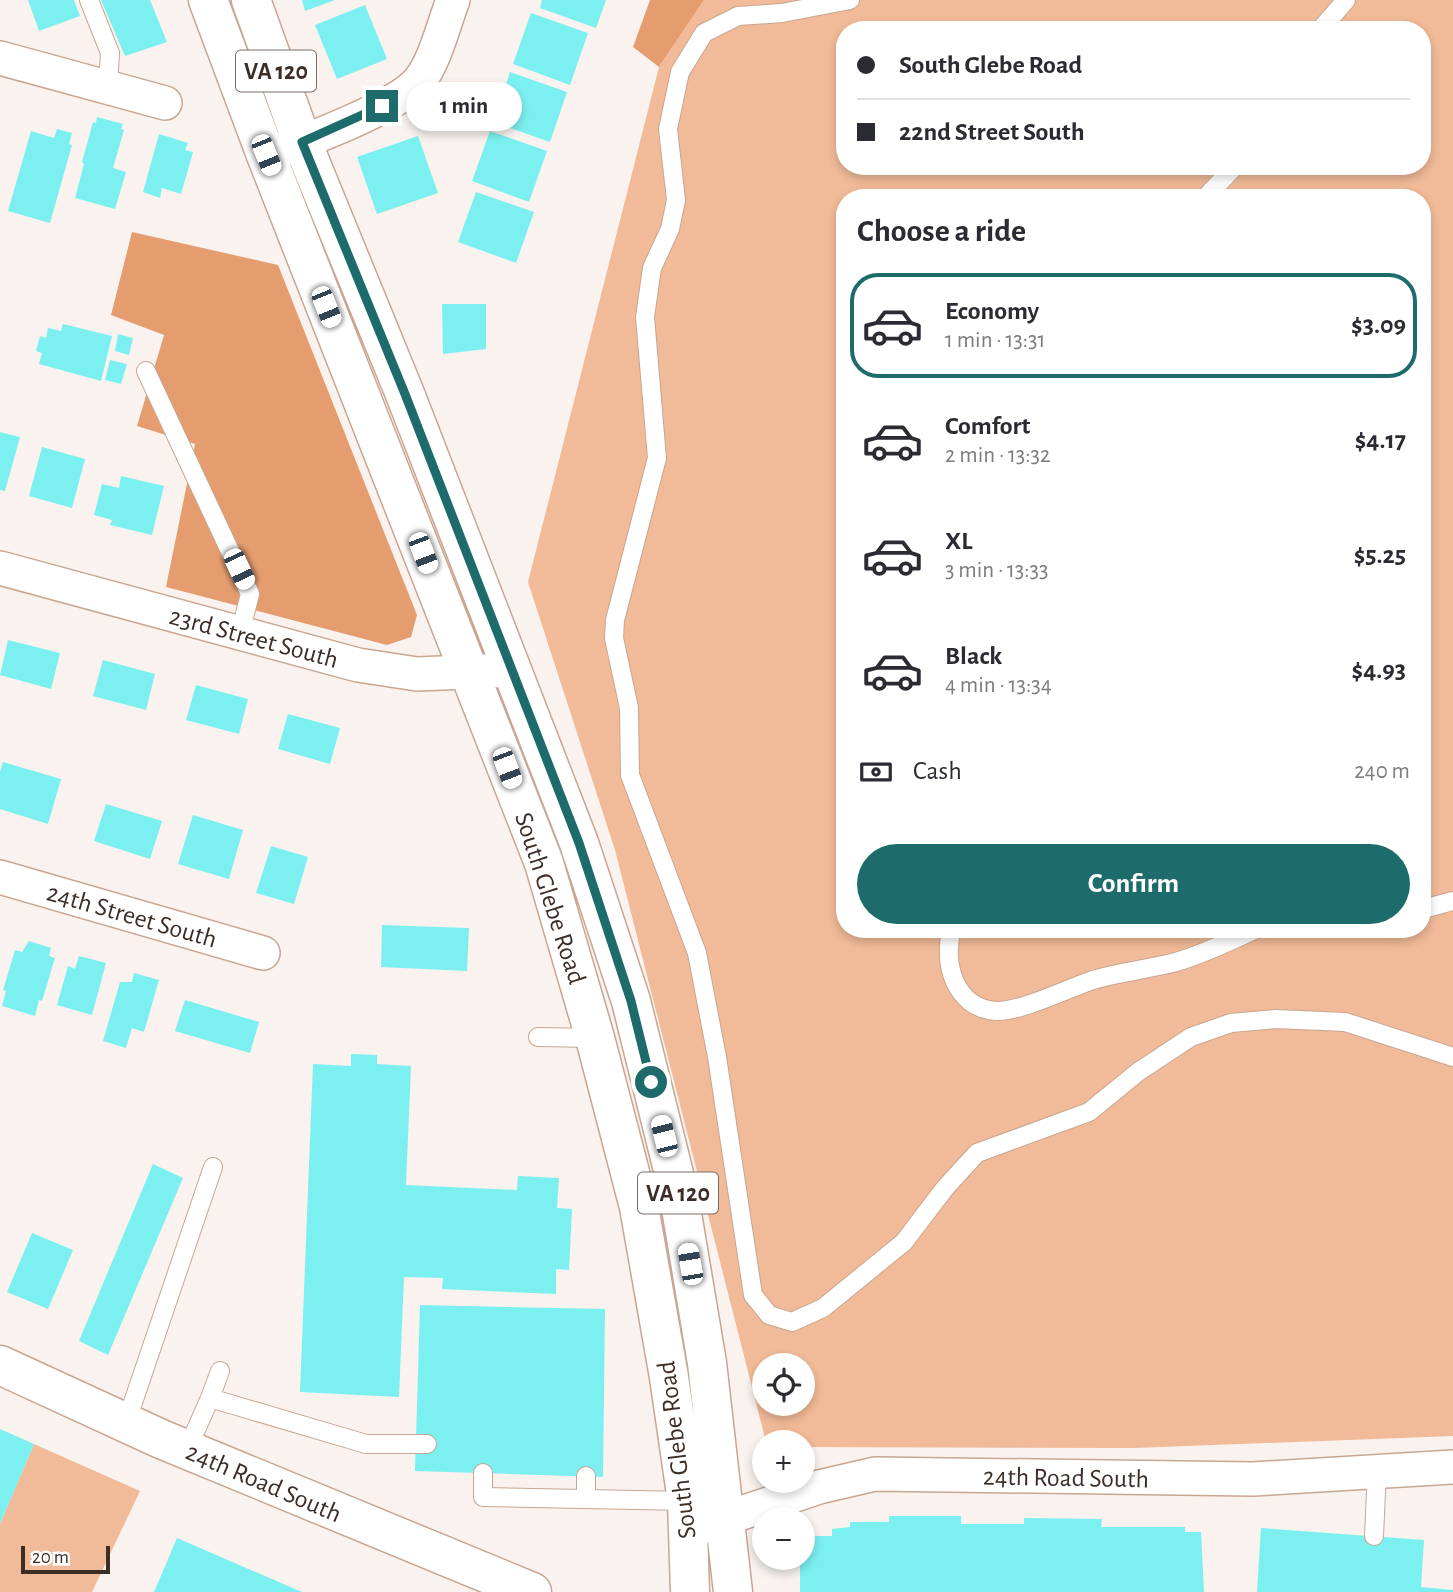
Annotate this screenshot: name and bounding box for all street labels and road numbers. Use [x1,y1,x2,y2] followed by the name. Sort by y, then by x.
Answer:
[236,50,316,92] road number: VA 120
[166,603,341,673] street label: 23rd Street South
[510,809,590,987] street label: South Glebe Road
[44,879,220,953] street label: 24th Street South
[638,1172,718,1213] road number: VA 120
[653,1359,701,1540] street label: South Glebe Road
[182,1439,345,1527] street label: 24th Road South
[983,1464,1149,1492] street label: 24th Road South

